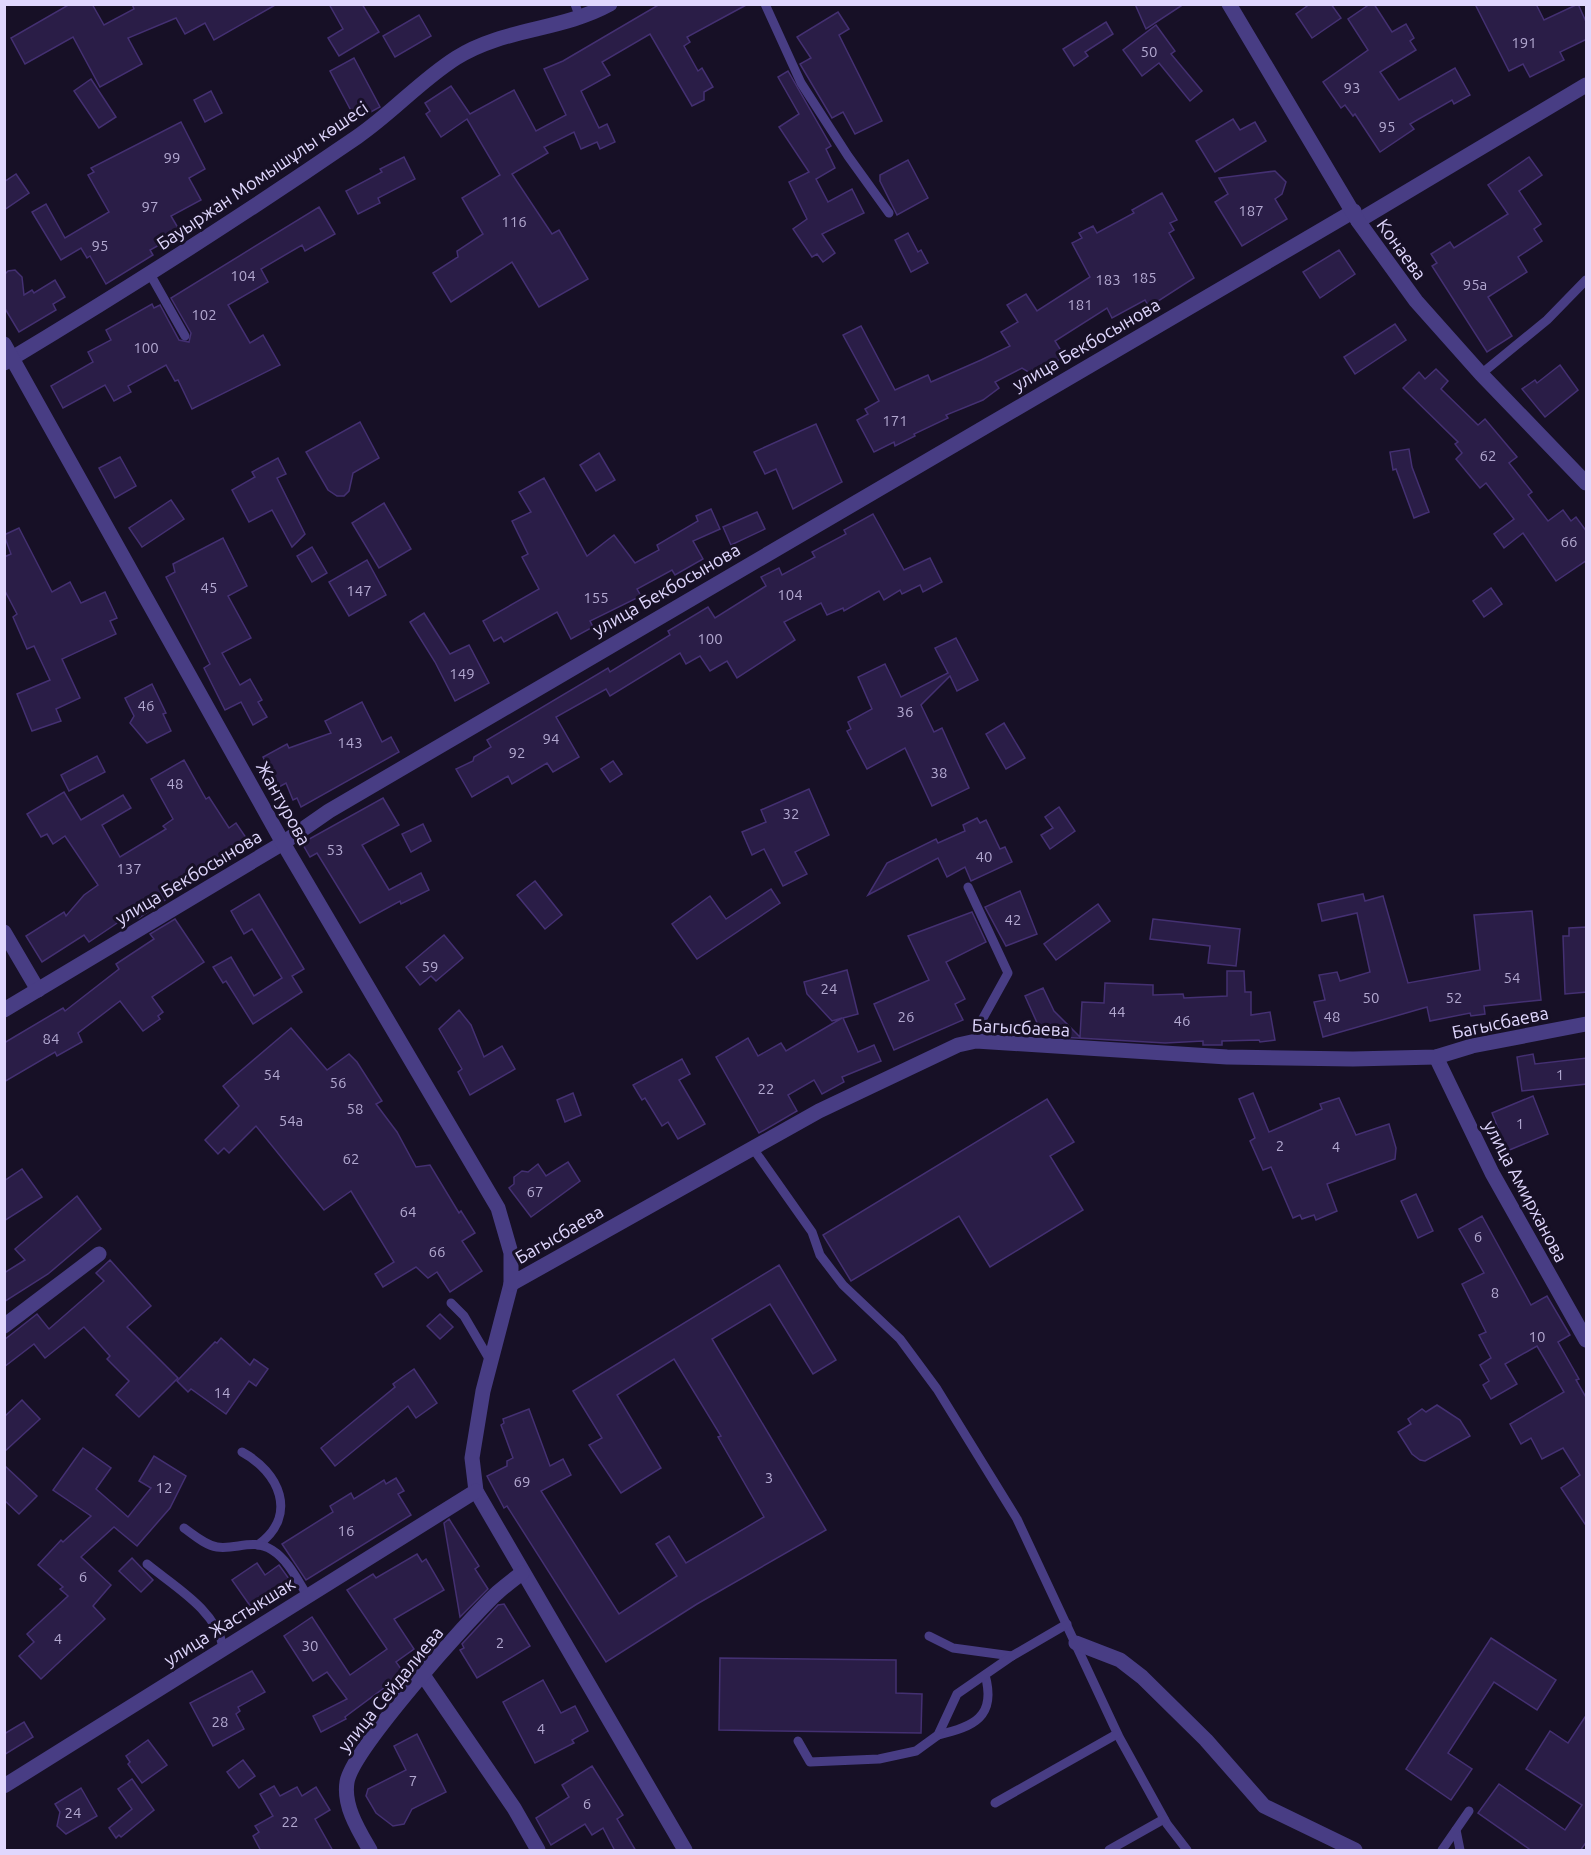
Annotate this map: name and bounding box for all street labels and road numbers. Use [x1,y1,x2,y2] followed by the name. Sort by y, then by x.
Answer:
[153,97,371,253] street label: Бауыржан Момышұлы көшесі
[1373,215,1431,283] street label: Конаева
[1009,294,1163,394] street label: улица Бекбосынова
[589,539,743,639] street label: улица Бекбосынова
[253,758,315,848] street label: Жантурова
[111,825,265,929] street label: улица Бекбосынова
[1450,1002,1550,1042] street label: Багысбаева
[971,1014,1071,1040] street label: Багысбаева
[1480,1117,1572,1265] street label: улица Амирханова
[511,1201,607,1267] street label: Багысбаева
[160,1573,298,1669] street label: улица Жастыкшак
[333,1622,447,1756] street label: улица Сейдалиева

